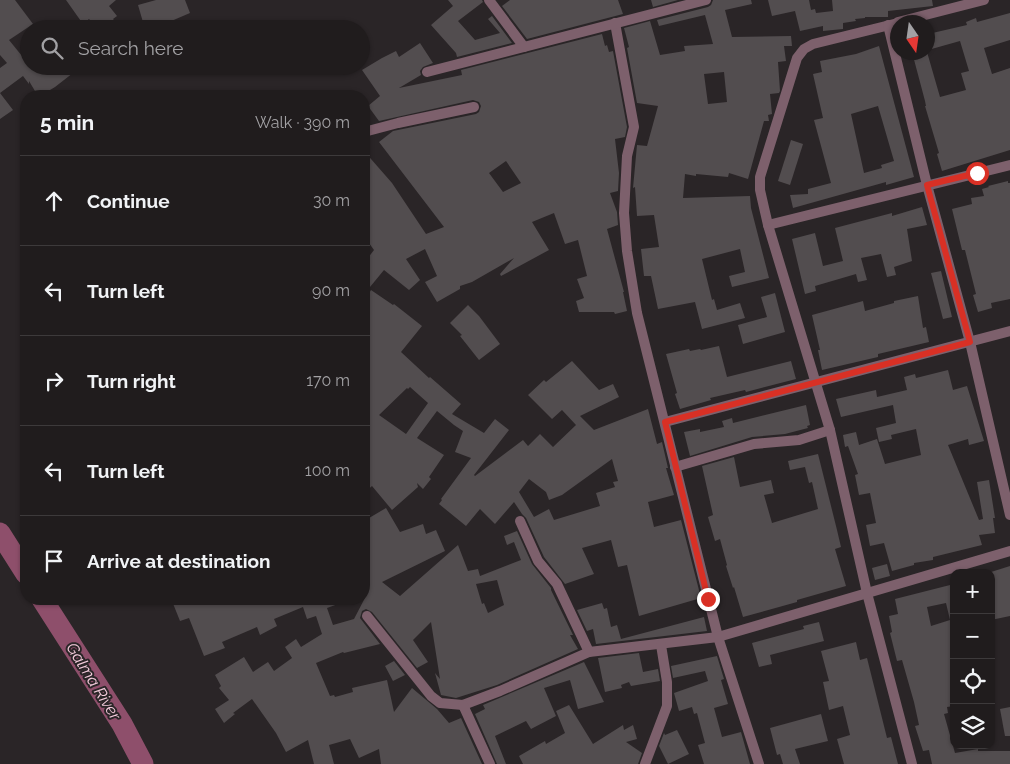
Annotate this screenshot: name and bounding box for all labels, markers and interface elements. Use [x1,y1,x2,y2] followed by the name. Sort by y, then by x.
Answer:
[890,15,935,60] north arrow
[20,20,370,75] search box
[38,34,66,62] icon: search
[78,37,184,59] text: Search here
[40,110,94,135] text: 5 min
[255,113,350,132] text: Walk · 390 m
[966,162,989,185] route start
[40,187,68,215] icon: ahead
[87,190,170,212] text: Continue
[313,191,350,210] text: 30 m
[40,277,68,305] icon: left
[87,280,164,302] text: Turn left
[312,281,350,300] text: 90 m
[40,367,68,395] icon: right
[87,370,176,392] text: Turn right
[306,371,350,390] text: 170 m
[40,457,68,485] icon: left
[87,460,164,482] text: Turn left
[305,461,350,480] text: 100 m
[40,547,68,575] icon: arrive
[87,550,271,572] text: Arrive at destination
[950,569,995,749] map controls
[950,569,995,614] button: +
[697,588,720,611] route end
[950,614,995,659] button: −
[62,639,125,724] water label: Galma River
[950,659,995,704] button: locate
[950,704,995,749] button: layers

